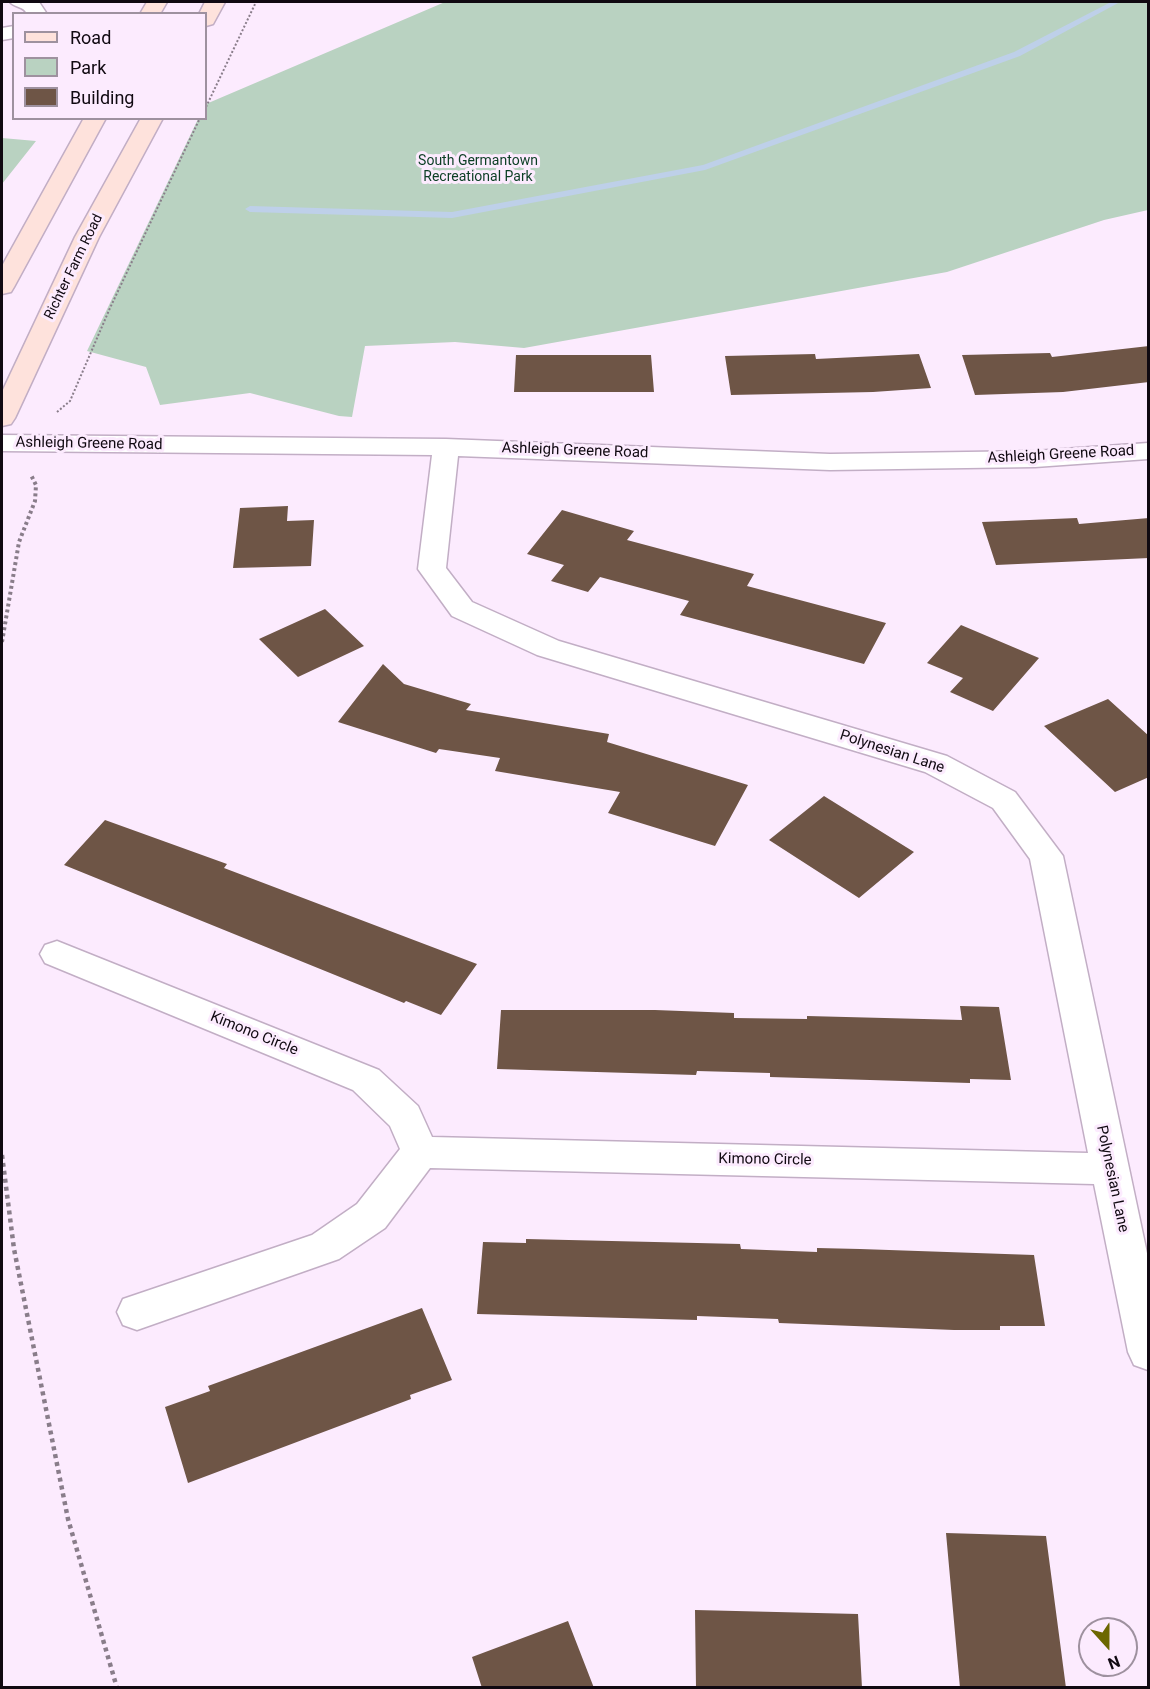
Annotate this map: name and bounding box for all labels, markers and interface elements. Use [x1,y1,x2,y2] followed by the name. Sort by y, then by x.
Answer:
[12,12,207,120] legend
[70,27,111,48] text: Road
[70,57,106,78] text: Park
[70,87,134,108] text: Building
[418,153,538,186] park label: South Germantown Recreational Park
[41,212,107,322] street label: Richter Farm Road
[15,434,163,454] street label: Ashleigh Greene Road
[501,439,649,463] street label: Ashleigh Greene Road
[987,442,1135,468] street label: Ashleigh Greene Road
[837,727,947,777] street label: Polynesian Lane
[207,1008,301,1060] street label: Kimono Circle
[1092,1124,1132,1234] street label: Polynesian Lane
[718,1150,812,1170] street label: Kimono Circle
[1078,1617,1138,1677] north arrow
[1105,1652,1123,1673] text: N

